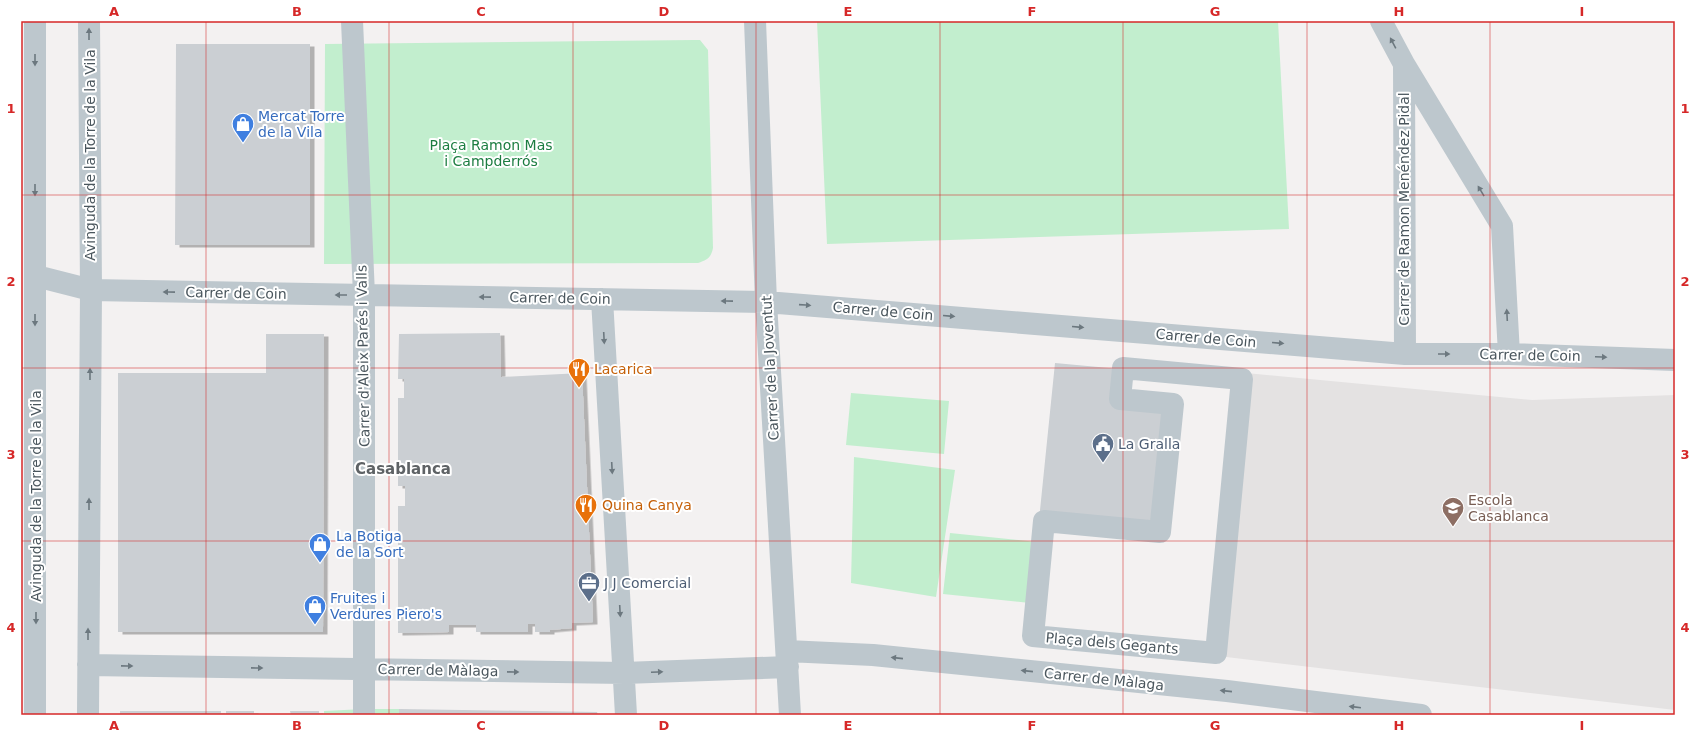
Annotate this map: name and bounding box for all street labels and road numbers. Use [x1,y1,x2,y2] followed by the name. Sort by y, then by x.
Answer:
[82,49,98,261] street label: Avinguda de la Torre de la Vila
[1396,92,1412,326] street label: Carrer de Ramon Menéndez Pidal
[353,265,373,447] street label: Carrer d'Aleix Parés i Valls
[185,284,287,302] street label: Carrer de Coin
[509,289,611,307] street label: Carrer de Coin
[758,295,782,441] street label: Carrer de la Joventut
[832,299,934,323] street label: Carrer de Coin
[1155,326,1257,350] street label: Carrer de Coin
[1479,346,1581,364] street label: Carrer de Coin
[28,390,44,602] street label: Avinguda de la Torre de la Vila
[1045,629,1179,657] street label: Plaça dels Gegants
[378,661,498,679] street label: Carrer de Màlaga
[1043,665,1165,693] street label: Carrer de Màlaga

